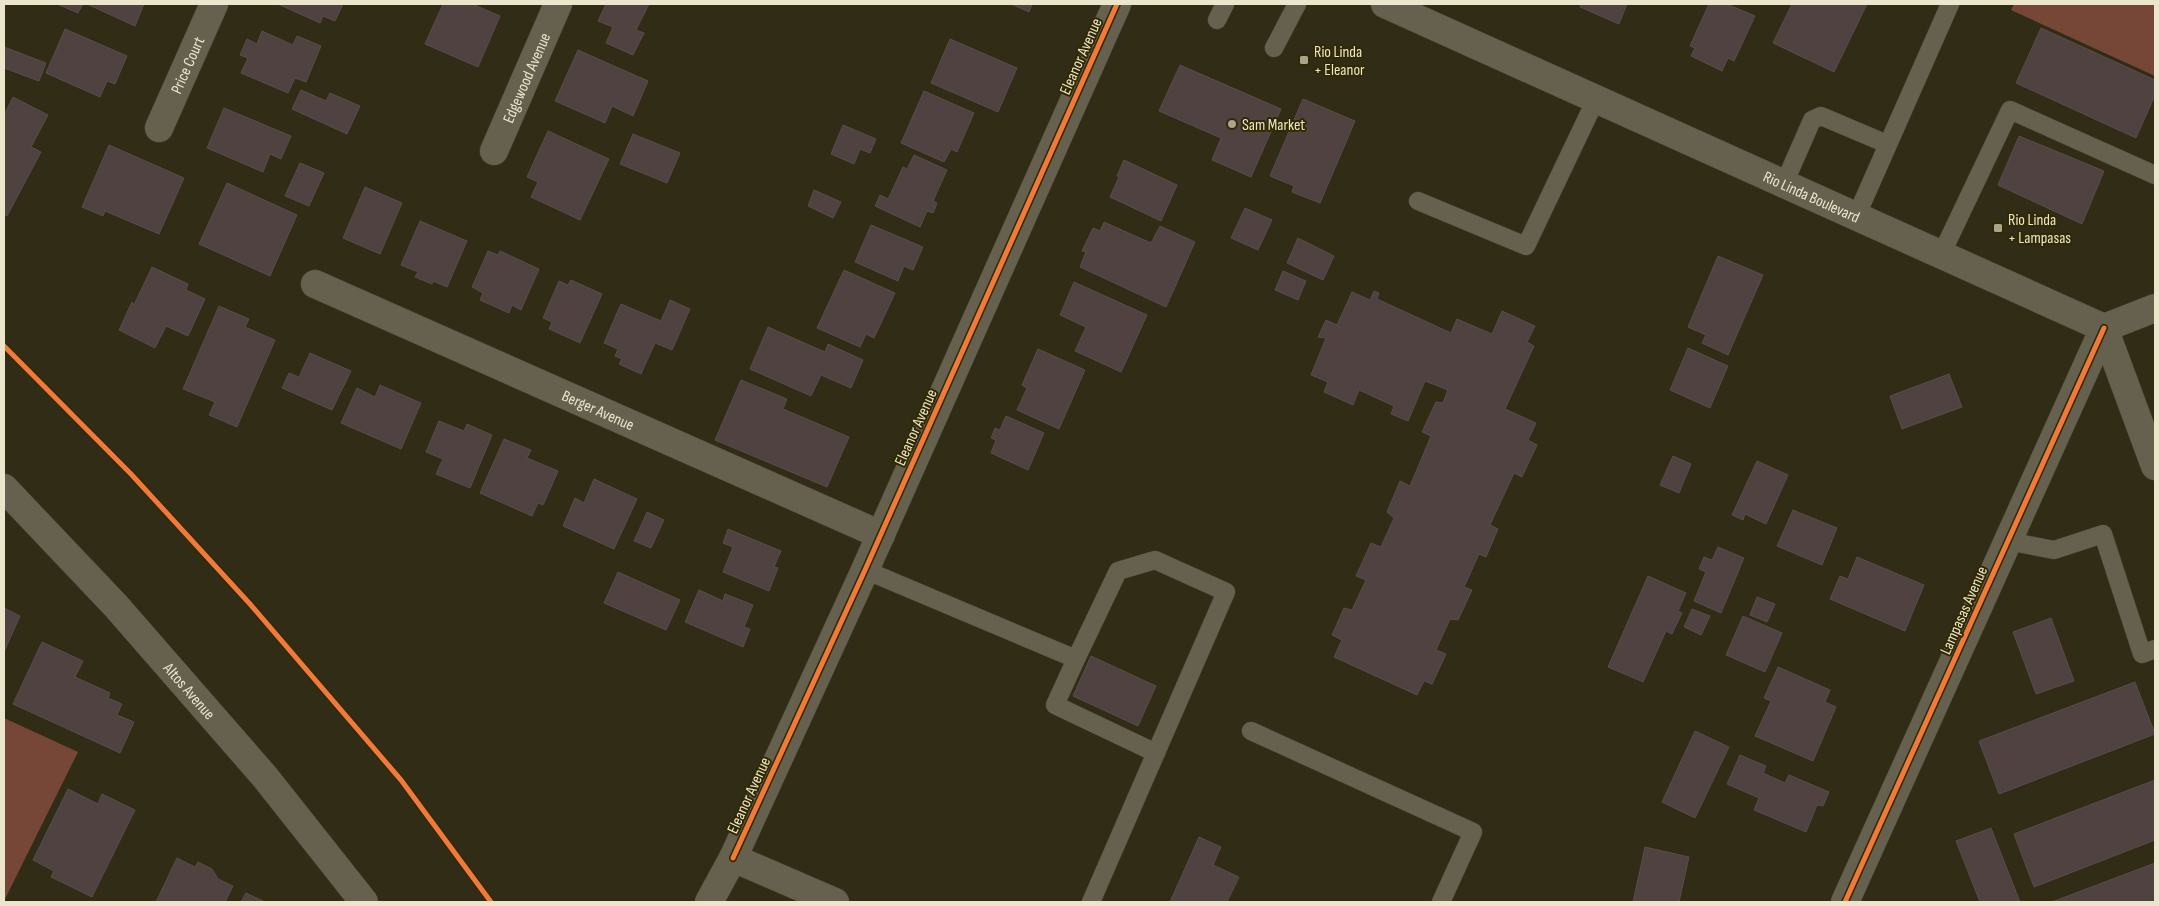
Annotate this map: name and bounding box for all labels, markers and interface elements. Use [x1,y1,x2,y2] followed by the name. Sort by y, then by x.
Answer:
[1056,15,1107,98] street label: Eleanor Avenue
[499,30,555,126] street label: Edgewood Avenue
[167,34,209,97] street label: Price Court
[1314,43,1365,80] place label: Rio Linda + Eleanor
[1298,54,1310,66] marker: Rio Linda + Eleanor
[1242,116,1305,135] place label: Sam Market
[1226,118,1238,130] marker: Sam Market
[1760,168,1862,228] street label: Rio Linda Boulevard
[2008,211,2071,248] place label: Rio Linda + Lampasas
[1992,222,2004,234] marker: Rio Linda + Lampasas
[891,386,942,469] street label: Eleanor Avenue
[559,387,637,435] street label: Berger Avenue
[1936,564,1992,658] street label: Lampasas Avenue
[158,659,218,724] street label: Altos Avenue
[723,755,775,837] street label: Eleanor Avenue

